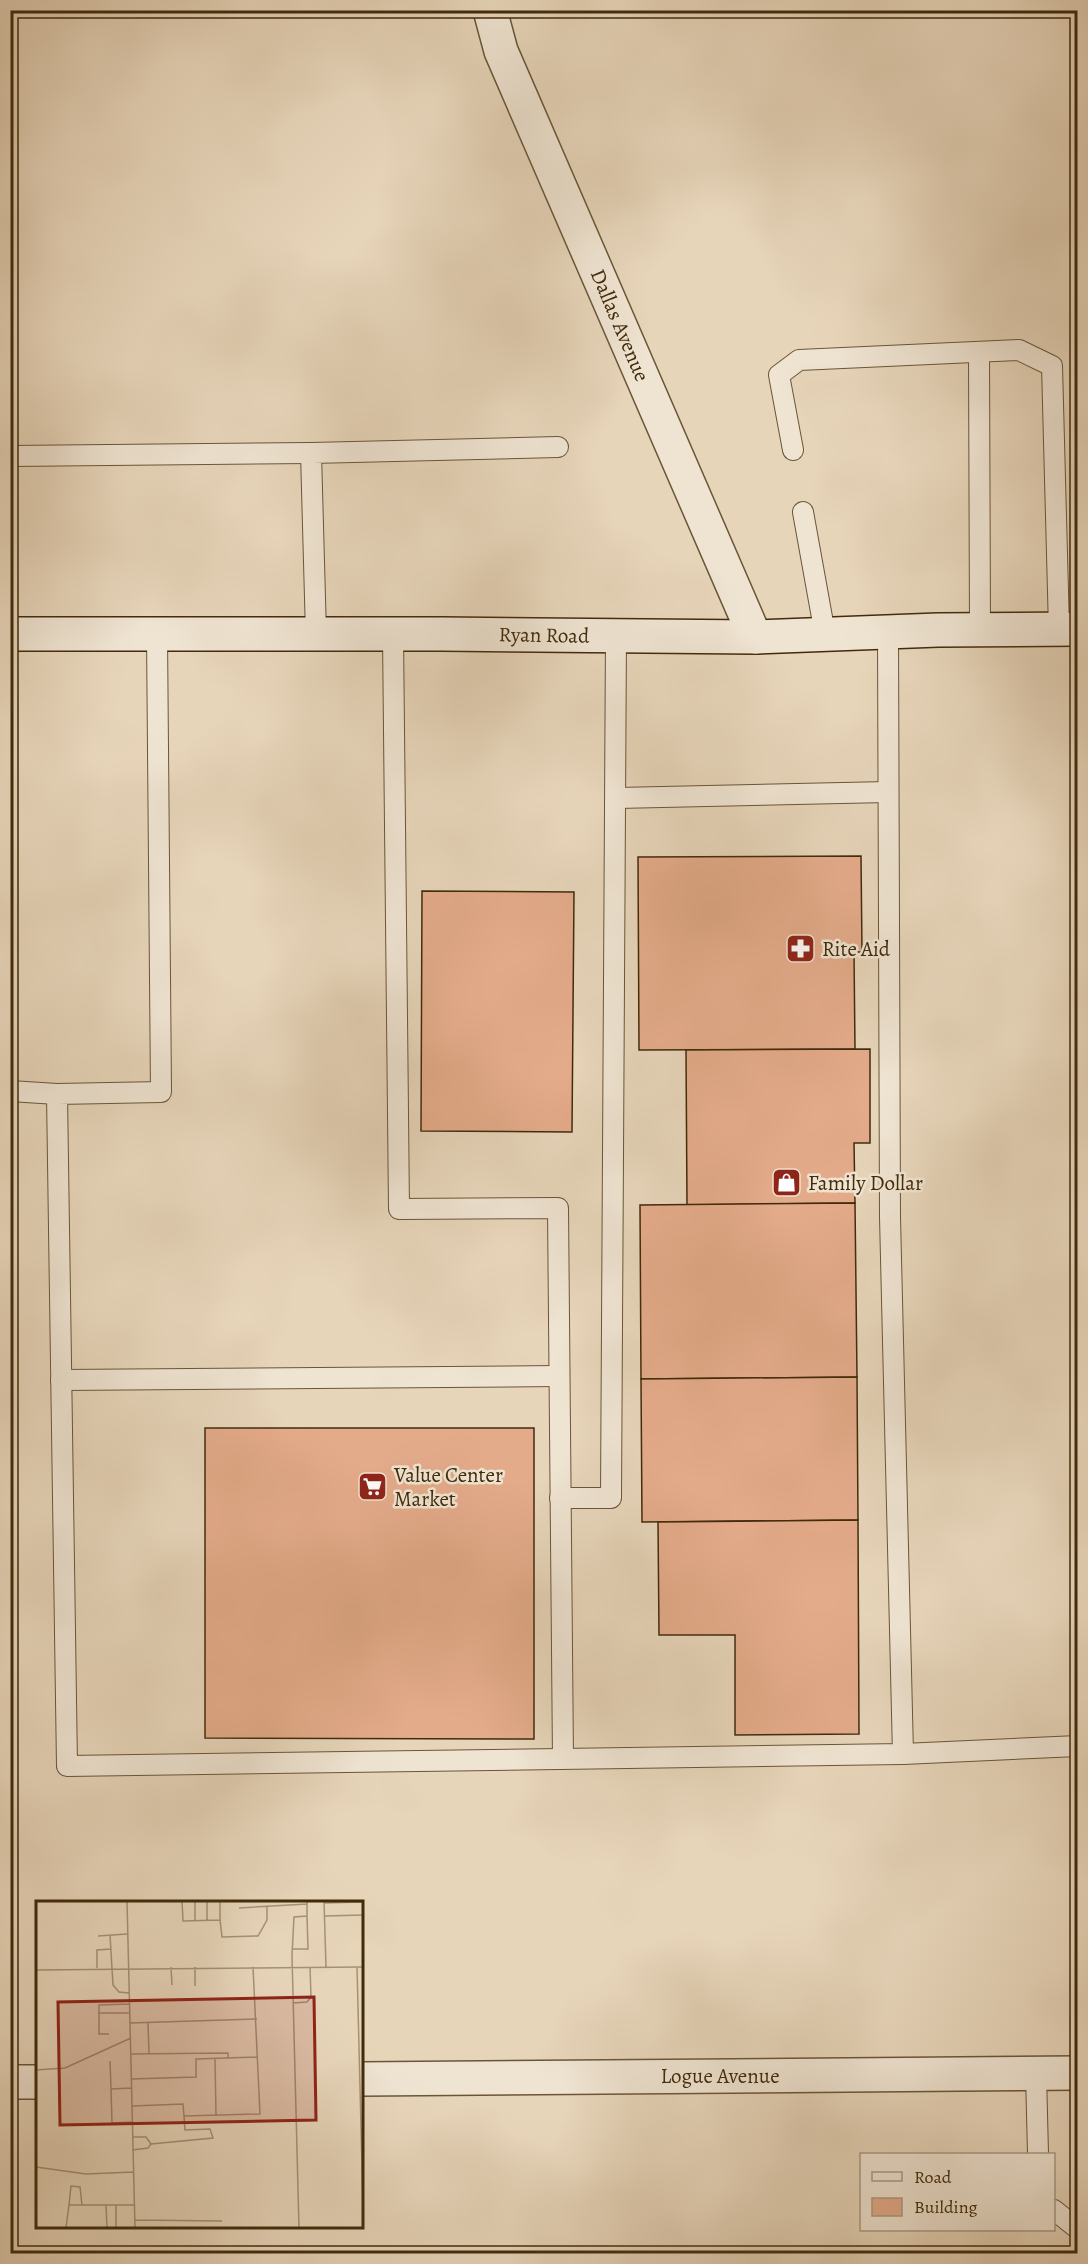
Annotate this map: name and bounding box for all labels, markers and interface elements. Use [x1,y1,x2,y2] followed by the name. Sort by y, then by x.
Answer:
[584,264,656,386] street label: Dallas Avenue
[498,620,590,650] street label: Ryan Road
[785,933,817,965] pharmacy icon: Rite Aid
[822,935,891,963] place label: Rite Aid
[771,1167,803,1199] shop icon: Family Dollar
[808,1169,923,1197] place label: Family Dollar
[393,1461,503,1513] place label: Value Center Market
[357,1471,389,1503] supermarket icon: Value Center Market
[36,1901,363,2228] inset map
[660,2062,780,2090] street label: Logue Avenue
[860,2153,1055,2231] legend
[914,2165,952,2189] text: Road
[914,2195,978,2219] text: Building

